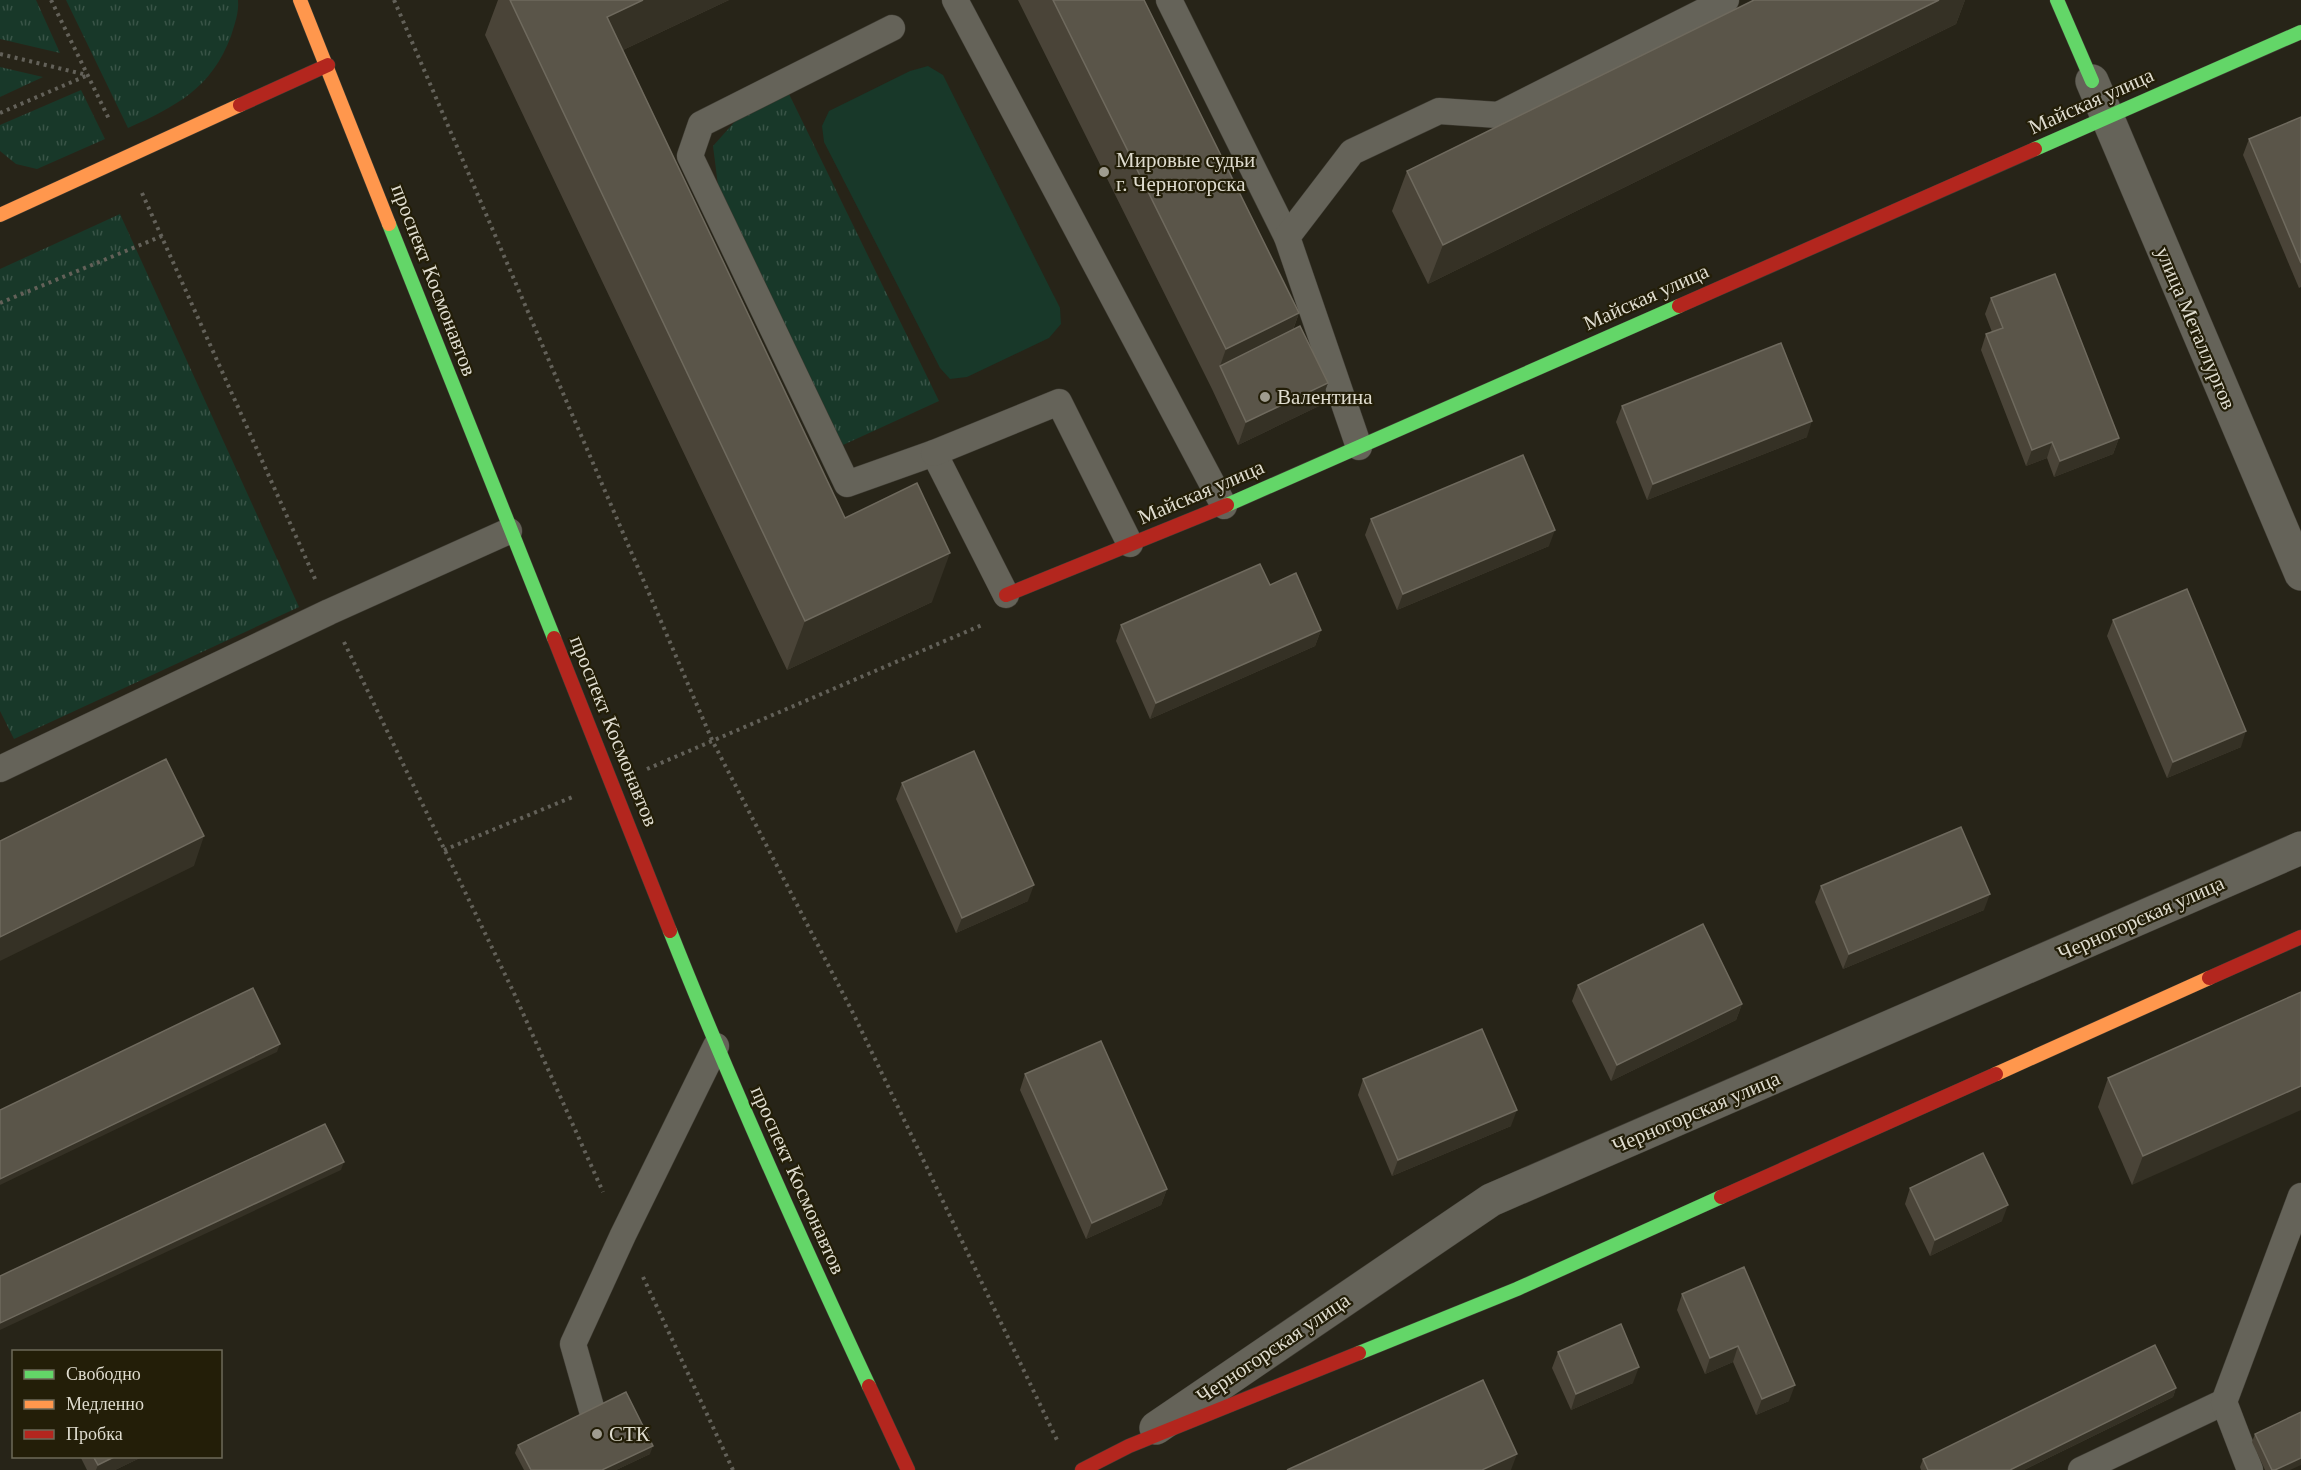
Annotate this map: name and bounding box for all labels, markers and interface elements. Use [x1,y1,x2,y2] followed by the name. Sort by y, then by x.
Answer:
[2025,62,2158,139] street label: Майская улица
[1116,148,1255,196] place label: Мировые судьи г. Черногорска
[1097,165,1111,179] marker: Мировые судьи г. Черногорска
[386,181,482,379] street label: проспект Космонавтов
[2151,243,2241,413] street label: улица Металлургов
[1580,258,1713,335] street label: Майская улица
[1277,385,1373,409] place label: Валентина
[1258,390,1272,404] marker: Валентина
[1134,454,1268,529] street label: Майская улица
[565,632,663,830] street label: проспект Космонавтов
[2054,870,2229,965] street label: Черногорская улица
[1609,1066,1784,1158] street label: Черногорская улица
[746,1082,850,1278] street label: проспект Космонавтов
[1192,1287,1355,1408] street label: Черногорская улица
[12,1350,222,1458] legend
[66,1364,141,1384] text: Свободно
[66,1394,144,1414] text: Медленно
[609,1422,651,1446] place label: СТК
[66,1424,123,1444] text: Пробка
[590,1427,604,1441] marker: СТК

